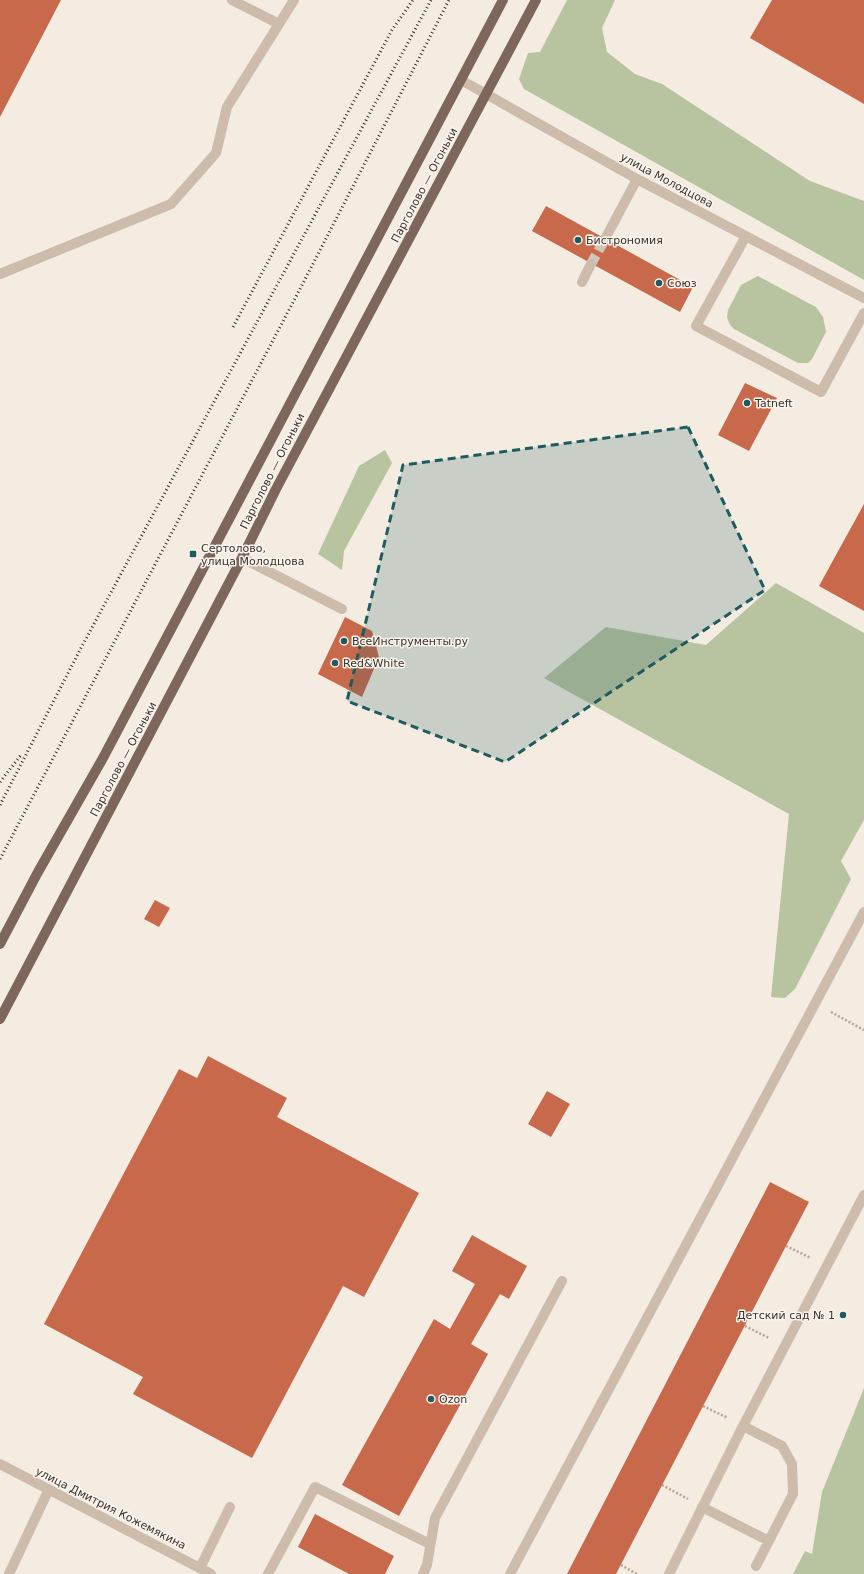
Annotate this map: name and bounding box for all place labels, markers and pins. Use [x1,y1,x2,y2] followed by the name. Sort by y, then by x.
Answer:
[586,234,663,247] place label: Бистрономия
[573,235,583,245] marker: Бистрономия
[667,277,697,290] place label: Союз
[654,278,664,288] marker: Союз
[754,397,793,410] place label: Tatneft
[742,398,752,408] marker: Tatneft
[201,542,304,568] place label: Сертолово, улица Молодцова
[188,549,198,559] marker: Сертолово, улица Молодцова
[352,635,469,648] place label: ВсеИнструменты.ру
[339,636,349,646] marker: ВсеИнструменты.ру
[343,657,405,670] place label: Red&White
[330,658,340,668] marker: Red&White
[737,1309,835,1322] place label: Детский сад № 1
[838,1310,848,1320] marker: Детский сад № 1
[439,1393,467,1406] place label: Ozon
[426,1394,436,1404] marker: Ozon

